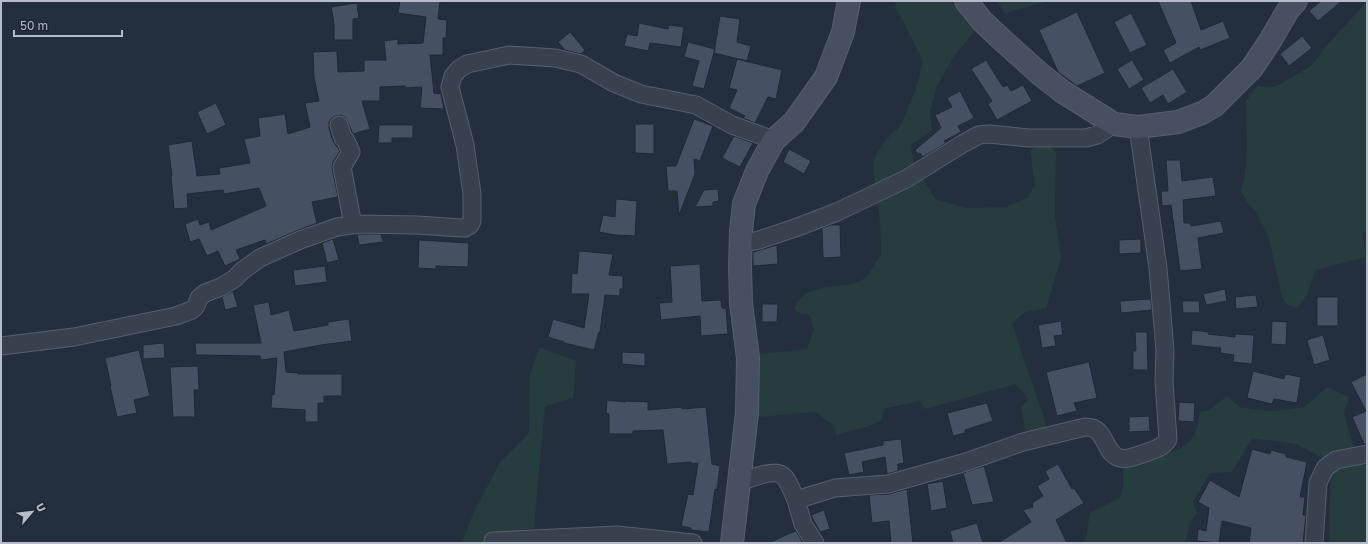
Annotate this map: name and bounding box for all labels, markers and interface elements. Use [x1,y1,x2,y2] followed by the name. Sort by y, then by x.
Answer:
[14,12,122,38] scale bar
[20,18,48,33] text: 50 m
[12,492,52,532] north arrow
[34,500,49,514] text: U

